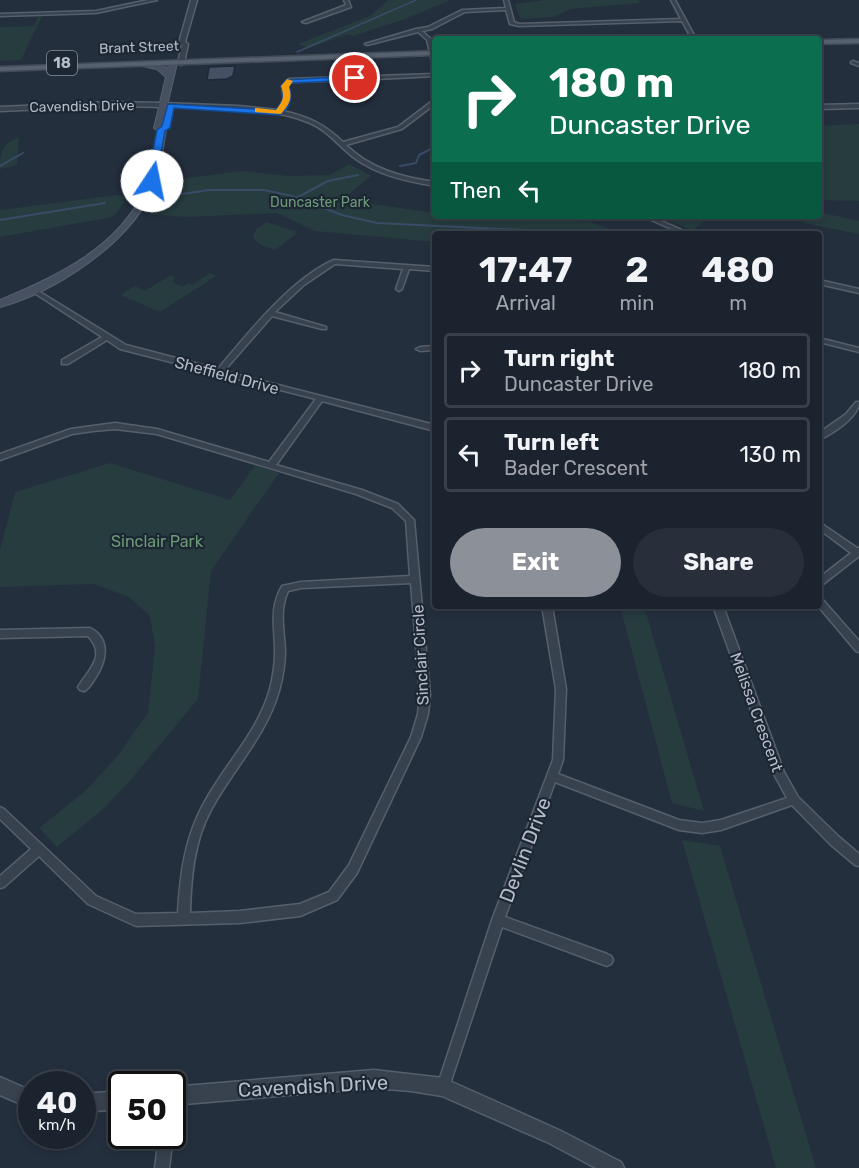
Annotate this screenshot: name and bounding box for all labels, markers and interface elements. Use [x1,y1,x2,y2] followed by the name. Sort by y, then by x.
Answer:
[99,38,180,57] street label: Brant Street
[47,51,77,75] road number: 18
[329,52,380,103] pin
[549,58,674,108] text: 180 m
[450,60,528,138] icon: right
[338,61,371,94] icon: arrive
[29,97,135,116] street label: Cavendish Drive
[549,109,751,141] text: Duncaster Drive
[120,149,184,213] position arrow
[513,174,546,207] icon: left
[450,177,501,204] text: Then
[270,194,371,211] park label: Duncaster Park
[479,248,572,291] text: 17:47
[625,248,649,291] text: 2
[701,248,775,291] text: 480
[496,291,556,315] text: Arrival
[620,291,654,315] text: min
[729,291,747,315] text: m
[504,345,614,372] text: Turn right
[173,352,281,399] street label: Sheffield Drive
[453,354,486,387] icon: right
[739,357,801,384] text: 180 m
[504,372,653,396] text: Duncaster Drive
[504,429,599,456] text: Turn left
[453,438,486,471] icon: left
[739,441,801,468] text: 130 m
[504,456,648,480] text: Bader Crescent
[450,528,621,597] button: Exit
[633,528,804,597] button: Share
[111,532,204,551] park label: Sinclair Park
[408,604,433,706] street label: Sinclair Circle
[726,650,787,775] street label: Melissa Crescent
[494,794,556,906] street label: Devlin Drive
[237,1070,389,1102] street label: Cavendish Drive
[108,1071,186,1149] speed limit sign: 50
[37,1085,77,1121] text: 40
[38,1116,76,1134] text: km/h

